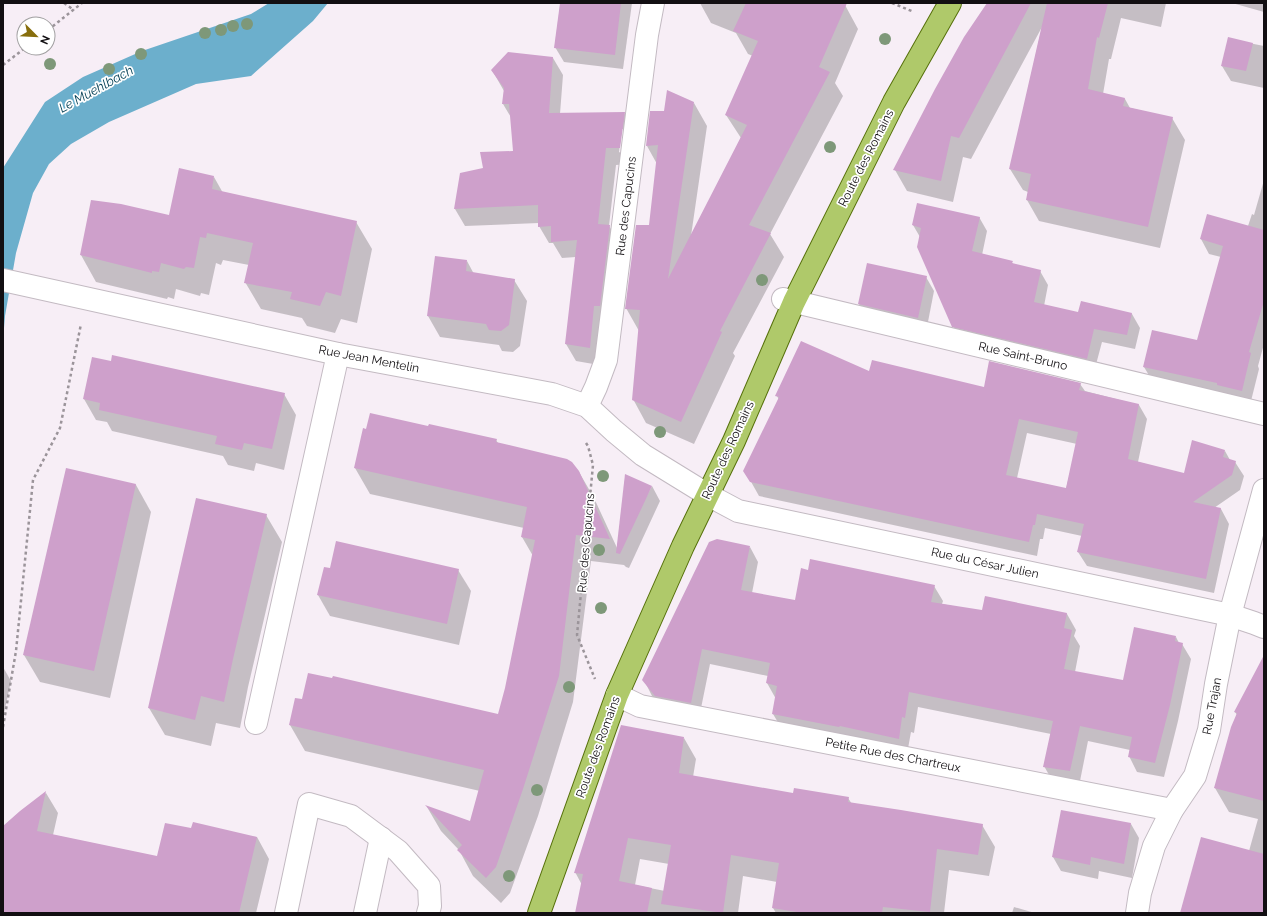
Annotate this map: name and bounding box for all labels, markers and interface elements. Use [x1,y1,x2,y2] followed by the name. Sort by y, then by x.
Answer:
[16,16,56,56] north arrow
[37,33,52,46] text: N
[56,62,136,116] water label: Le Muehlbach
[835,107,897,209] street label: Route des Romains
[613,155,639,256] street label: Rue des Capucins
[977,339,1069,373] street label: Rue Saint-Bruno
[318,342,420,376] street label: Rue Jean Mentelin
[699,398,757,501] street label: Route des Romains
[575,493,597,593] street label: Rue des Capucins
[930,545,1040,581] street label: Rue du César Julien
[1200,676,1224,736] street label: Rue Trajan
[573,694,623,800] street label: Route des Romains
[824,735,962,775] street label: Petite Rue des Chartreux

